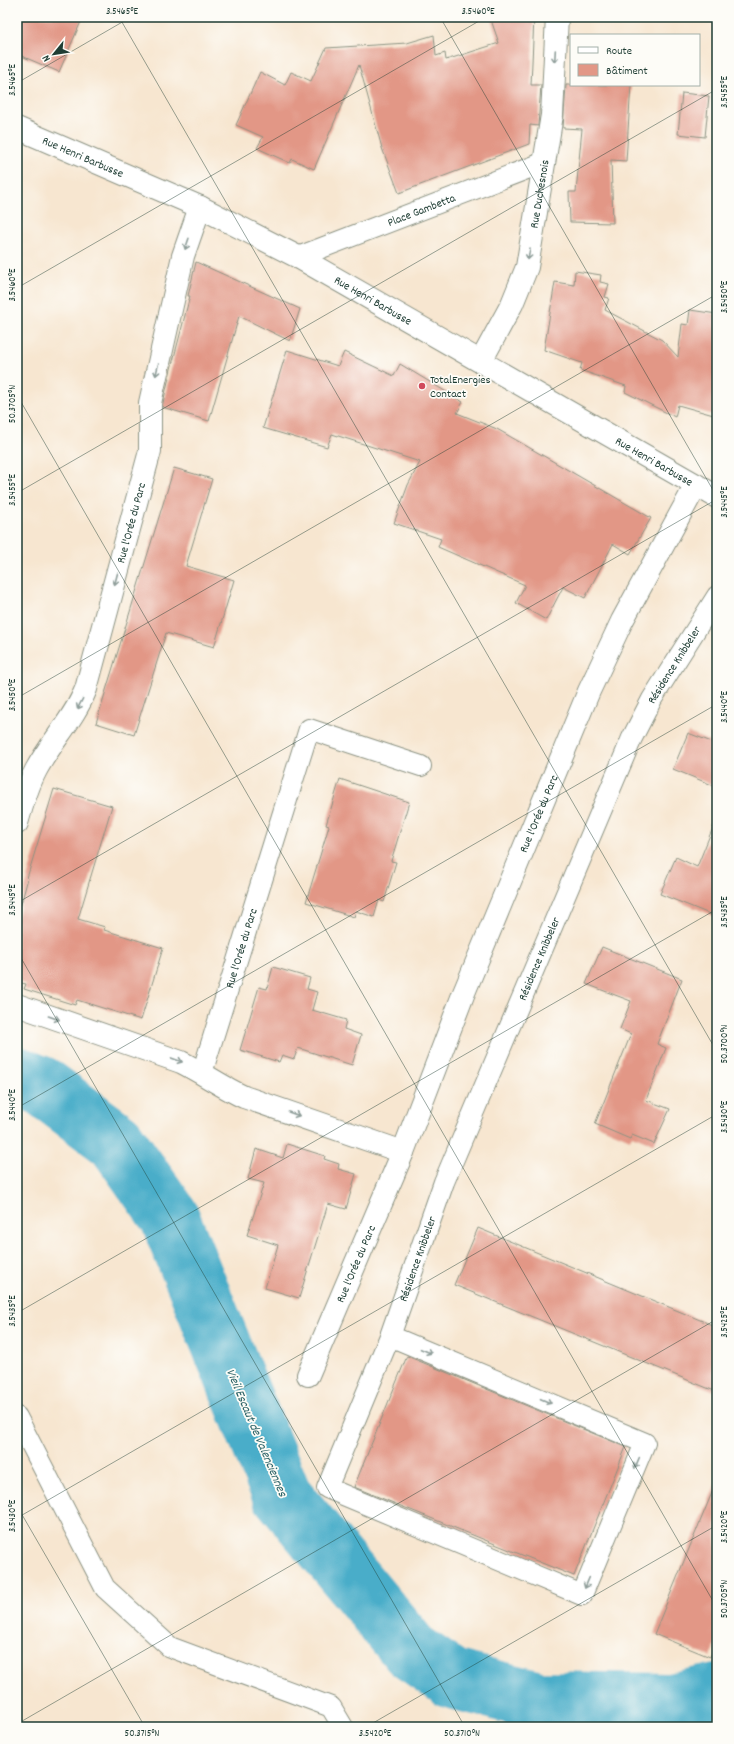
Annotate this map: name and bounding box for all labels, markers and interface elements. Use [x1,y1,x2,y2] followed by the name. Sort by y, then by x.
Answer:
[106,5,139,19] text: 3.5465°E
[462,5,495,19] text: 3.5460°E
[34,34,74,74] north arrow
[570,34,700,86] legend
[606,43,632,60] text: Route
[552,49,559,62] one-way arrow
[39,51,55,64] text: N
[6,63,20,96] text: 3.5465°E
[606,63,648,80] text: Bâtiment
[718,76,732,108] text: 3.5455°E
[39,133,126,183] street label: Rue Henri Barbusse
[527,158,555,230] street label: Rue Duchesnois
[385,190,459,232] street label: Place Gambetta
[183,238,191,250] one-way arrow
[525,247,533,260] one-way arrow
[6,268,20,301] text: 3.5460°E
[330,272,414,330] street label: Rue Henri Barbusse
[718,280,732,313] text: 3.5450°E
[153,364,161,377] one-way arrow
[430,372,490,403] place label: TotalEnergies Contact
[417,381,427,391] marker: TotalEnergies Contact
[6,385,20,423] text: 50.3705°N
[612,433,696,491] street label: Rue Henri Barbusse
[6,474,20,506] text: 3.5455°E
[113,481,151,565] street label: Rue l'Orée du Parc
[718,486,732,518] text: 3.5445°E
[111,572,119,585] one-way arrow
[644,623,706,707] street label: Résidence Knibbeler
[6,678,20,711] text: 3.5450°E
[718,690,732,723] text: 3.5440°E
[76,698,83,710] one-way arrow
[516,772,563,856] street label: Rue l'Orée du Parc
[6,884,20,916] text: 3.5445°E
[718,896,732,928] text: 3.5435°E
[222,906,263,990] street label: Rue l'Orée du Parc
[515,914,565,1004] street label: Résidence Knibbeler
[47,1014,59,1022] one-way arrow
[718,1024,732,1064] text: 50.3700°N
[170,1057,182,1065] one-way arrow
[6,1088,20,1121] text: 3.5440°E
[718,1100,732,1133] text: 3.5430°E
[288,1111,300,1119] one-way arrow
[396,1214,441,1304] street label: Résidence Knibbeler
[333,1223,381,1306] street label: Rue l'Orée du Parc
[6,1295,20,1327] text: 3.5435°E
[718,1306,732,1338] text: 3.5425°E
[419,1348,431,1355] one-way arrow
[220,1366,291,1500] water label: Vieil Escaut de Valenciennes
[539,1398,551,1406] one-way arrow
[632,1457,640,1469] one-way arrow
[6,1499,20,1532] text: 3.5430°E
[718,1510,732,1543] text: 3.5420°E
[582,1577,590,1589] one-way arrow
[718,1580,732,1618] text: 50.3705°N
[125,1727,160,1741] text: 50.3715°N
[359,1727,392,1741] text: 3.5420°E
[444,1727,480,1741] text: 50.3710°N

